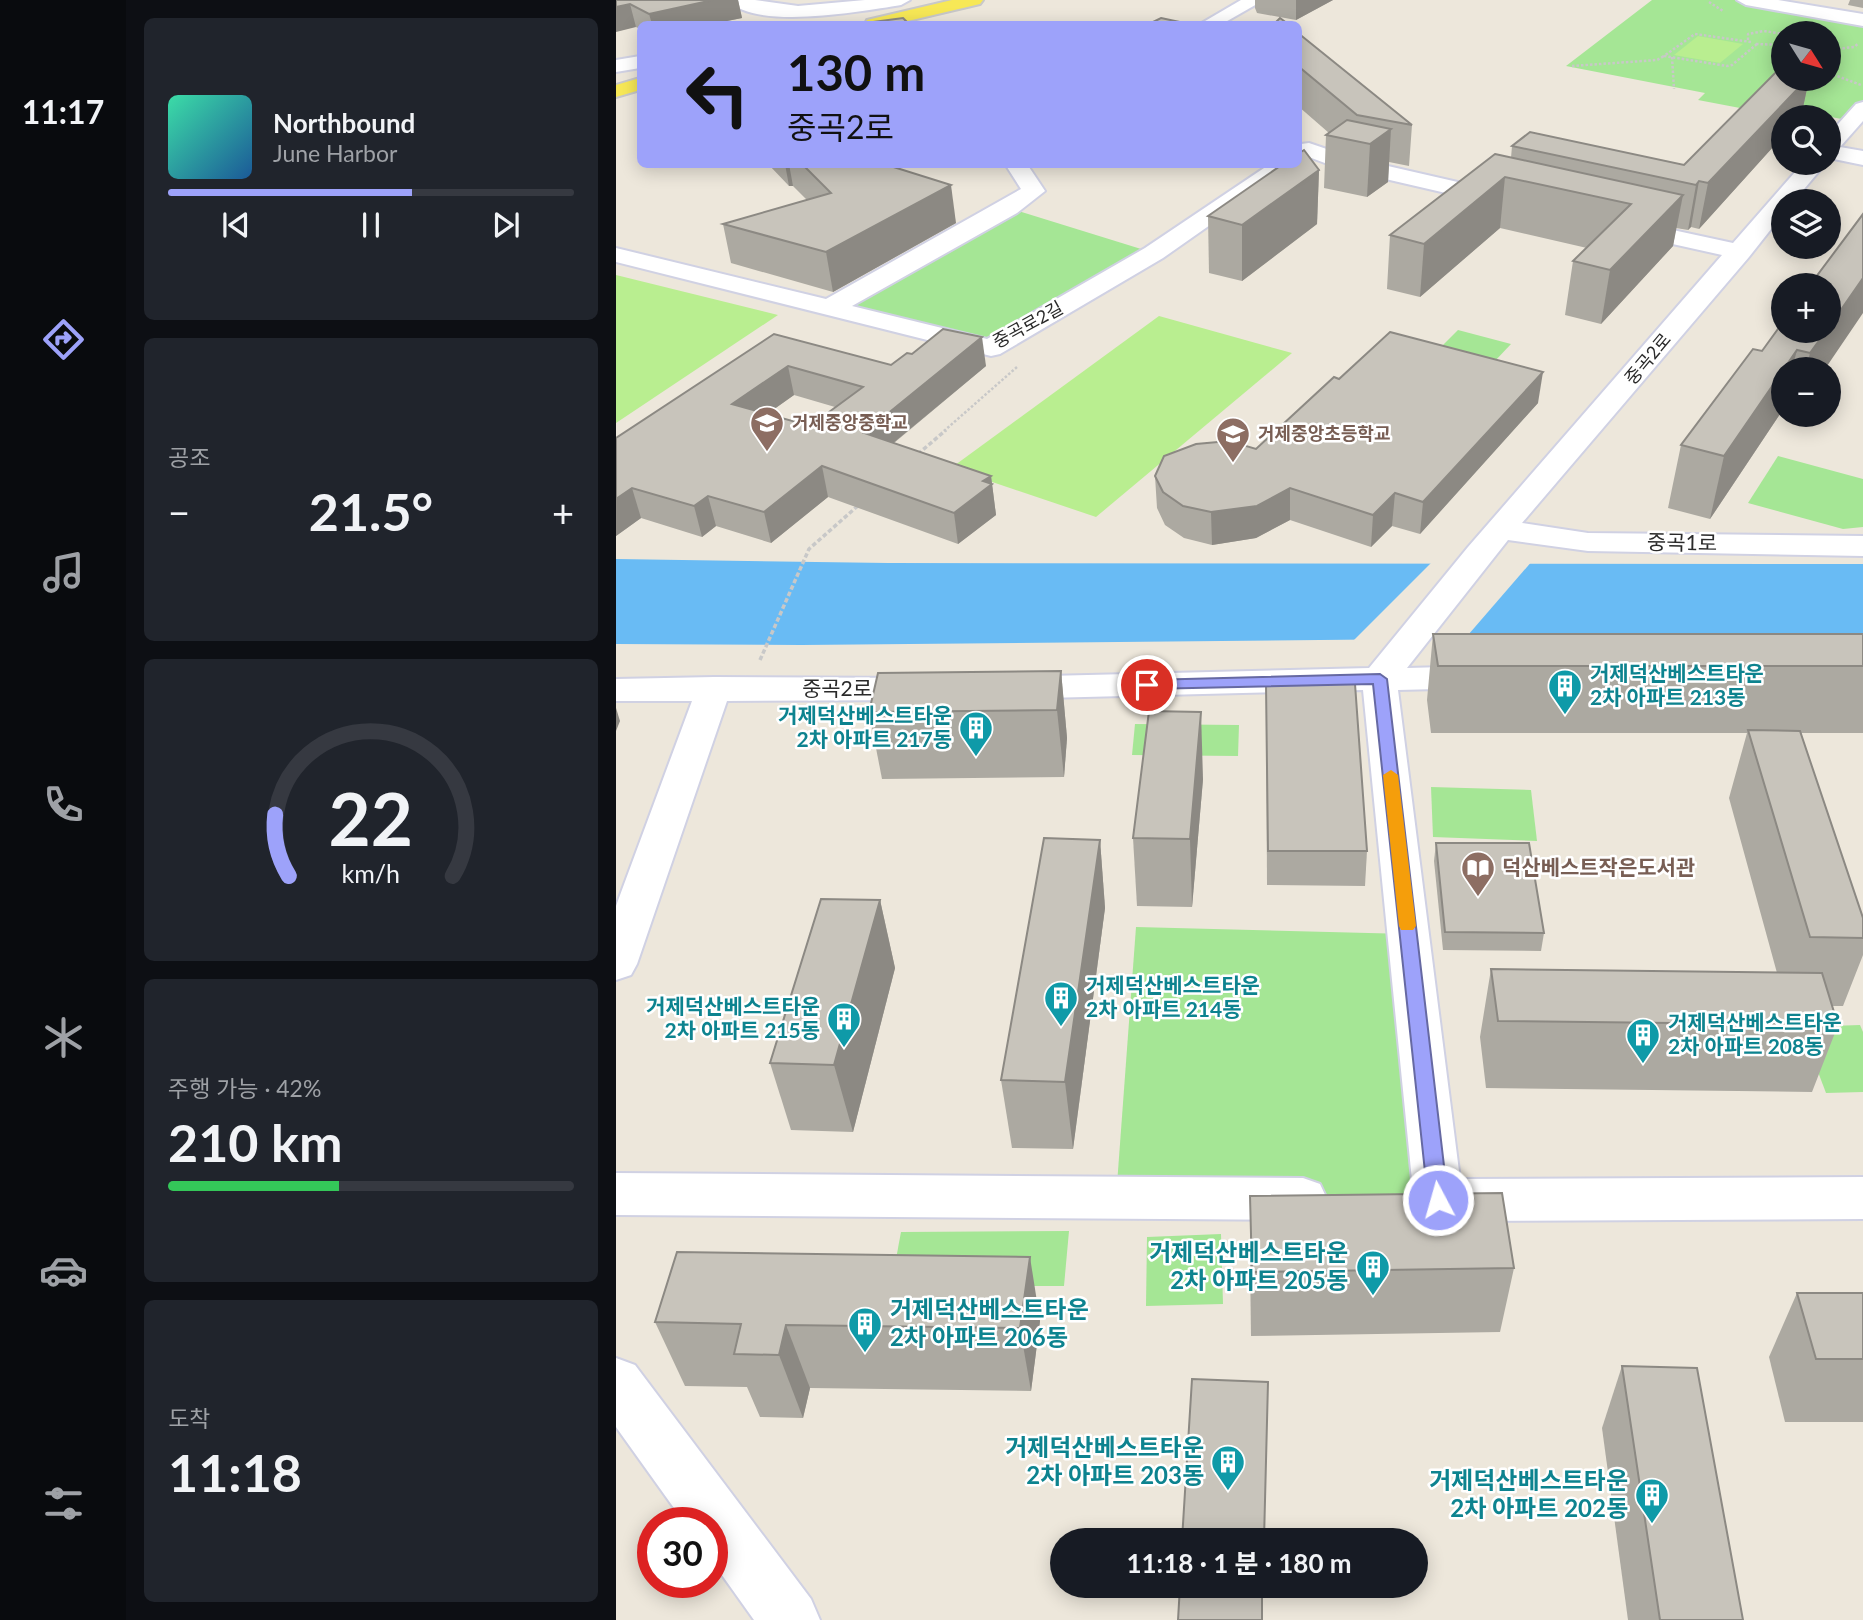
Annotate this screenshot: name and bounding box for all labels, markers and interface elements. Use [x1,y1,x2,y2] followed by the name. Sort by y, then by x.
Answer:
[1771,21,1841,91] north arrow
[1771,21,1841,427] map controls
[787,43,925,101] text: 130 m
[672,49,763,140] icon: left
[22,92,104,131] text: 11:17
[1771,105,1841,175] button: search
[273,107,415,139] text: Northbound
[787,107,894,146] text: 중곡2로
[273,139,397,167] text: June Harbor
[1771,189,1841,259] button: layers
[217,206,255,244] icon: previous
[352,206,390,244] icon: pause
[487,206,525,244] icon: next
[1771,273,1841,343] button: +
[989,296,1066,352] street label: 중곡로2길
[39,315,88,364] icon: directions
[1619,328,1675,388] street label: 중곡2로
[1771,357,1841,427] button: −
[748,404,786,453] school or university icon: 거제중앙중학교
[792,411,908,433] place label: 거제중앙중학교
[1214,415,1252,464] school or university icon: 거제중앙초등학교
[1258,422,1390,444] place label: 거제중앙초등학교
[168,443,210,471] text: 공조
[309,480,433,542] text: 21.5°
[168,489,190,535] text: −
[552,489,574,535] text: +
[1647,528,1717,555] street label: 중곡1로
[39,548,88,597] icon: music
[1117,655,1177,715] pin
[1590,660,1764,709] place label: 거제덕산베스트타운 2차 아파트 213동
[1128,666,1166,704] icon: arrive
[1546,667,1584,716] building icon: 거제덕산베스트타운 2차 아파트 213동
[802,675,872,700] street label: 중곡2로
[778,702,952,751] place label: 거제덕산베스트타운 2차 아파트 217동
[957,709,995,758] building icon: 거제덕산베스트타운 2차 아파트 217동
[329,774,413,862] text: 22
[39,780,88,829] icon: phone
[1459,849,1497,898] library icon: 덕산베스트작은도서관
[1502,854,1695,879] place label: 덕산베스트작은도서관
[342,858,400,888] text: km/h
[1086,972,1260,1021] place label: 거제덕산베스트타운 2차 아파트 214동
[1042,979,1080,1028] building icon: 거제덕산베스트타운 2차 아파트 214동
[646,993,820,1042] place label: 거제덕산베스트타운 2차 아파트 215동
[825,1000,863,1049] building icon: 거제덕산베스트타운 2차 아파트 215동
[1668,1009,1842,1058] place label: 거제덕산베스트타운 2차 아파트 208동
[39,1013,88,1062] icon: climate
[1624,1016,1662,1065] building icon: 거제덕산베스트타운 2차 아파트 208동
[168,1074,321,1102] text: 주행 가능 · 42%
[168,1111,342,1173] text: 210 km
[1401,1163,1475,1237] position arrow
[1149,1237,1348,1294] place label: 거제덕산베스트타운 2차 아파트 205동
[39,1246,88,1295] icon: car
[1354,1248,1392,1297] building icon: 거제덕산베스트타운 2차 아파트 205동
[890,1294,1089,1351] place label: 거제덕산베스트타운 2차 아파트 206동
[846,1305,884,1354] building icon: 거제덕산베스트타운 2차 아파트 206동
[168,1404,210,1432] text: 도착
[1005,1432,1204,1489] place label: 거제덕산베스트타운 2차 아파트 203동
[168,1441,302,1503] text: 11:18
[1209,1443,1247,1492] building icon: 거제덕산베스트타운 2차 아파트 203동
[1429,1465,1628,1522] place label: 거제덕산베스트타운 2차 아파트 202동
[1633,1476,1671,1525] building icon: 거제덕산베스트타운 2차 아파트 202동
[39,1479,88,1528] icon: filters
[637,1507,728,1598] speed limit sign: 30
[1126,1547,1352,1579] text: 11:18 · 1 분 · 180 m

